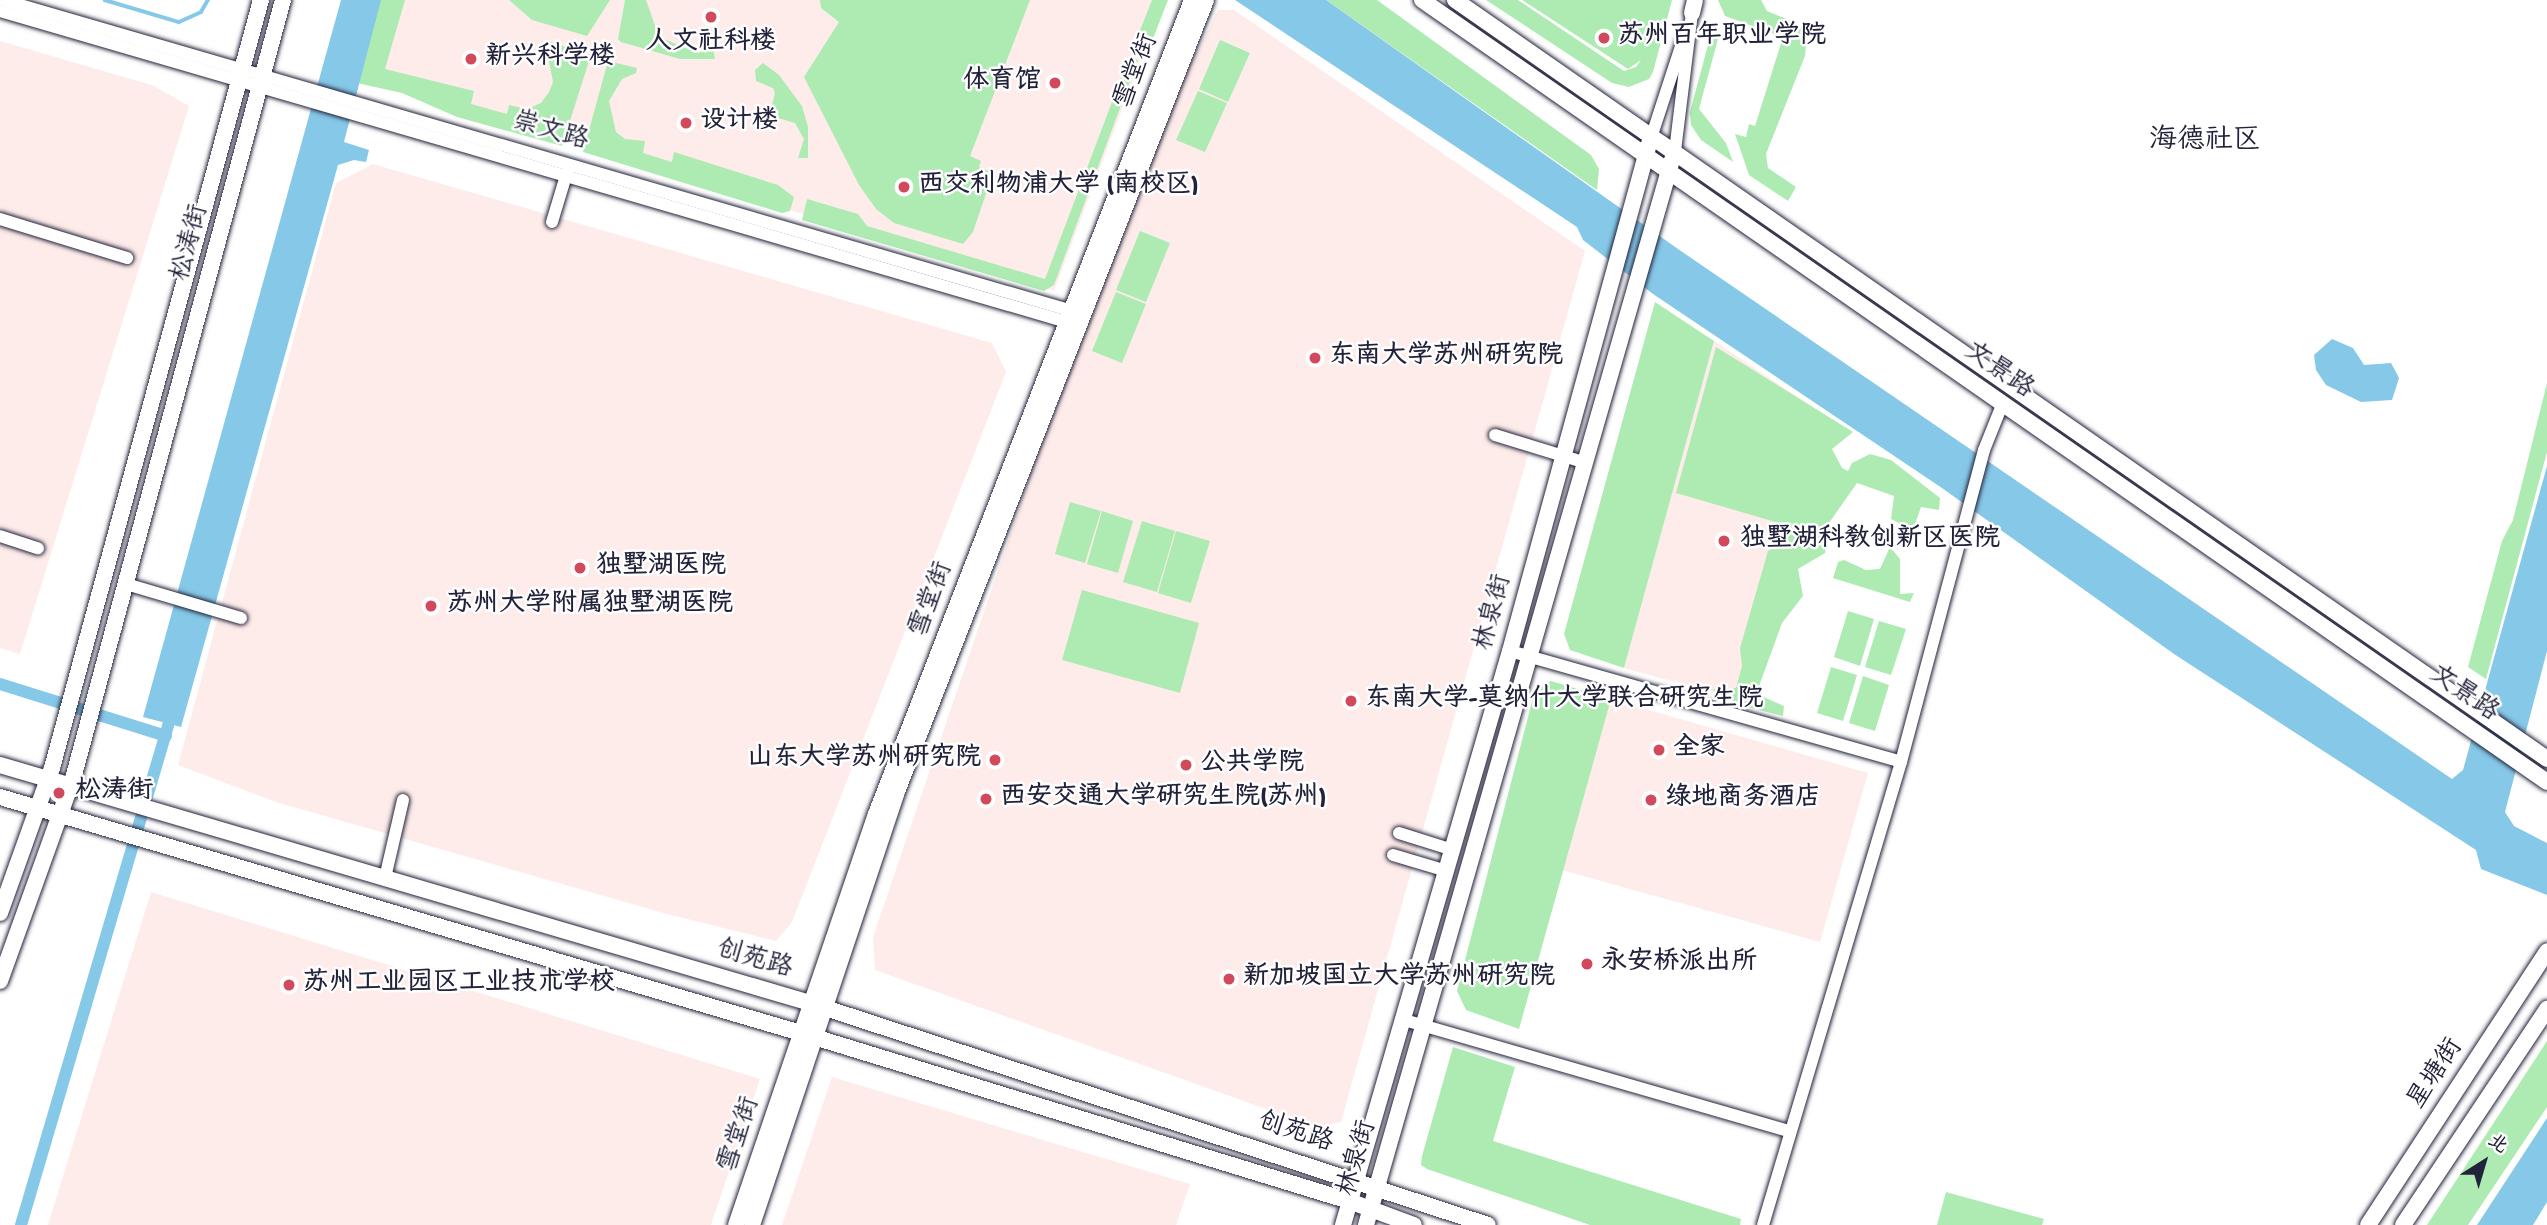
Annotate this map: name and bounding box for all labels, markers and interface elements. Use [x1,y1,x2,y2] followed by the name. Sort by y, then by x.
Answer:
[703,9,719,25] marker: 人文社科楼
[1618,22,1826,54] place label: 苏州百年职业学院
[646,28,776,60] place label: 人文社科楼
[1109,30,1167,114] street label: 雪堂街
[1596,30,1612,46] marker: 苏州百年职业学院
[485,43,615,75] place label: 新兴科学楼
[463,51,479,67] marker: 新兴科学楼
[963,67,1041,99] place label: 体育馆
[1047,75,1063,91] marker: 体育馆
[508,107,592,159] street label: 崇文路
[700,107,778,139] place label: 设计楼
[678,115,694,131] marker: 设计楼
[2149,125,2261,159] district label: 海德社区
[918,171,1199,203] place label: 西交利物浦大学 (南校区)
[896,179,912,195] marker: 西交利物浦大学 (南校区)
[167,201,217,285] street label: 松涛街
[1957,337,2039,407] street label: 文景路
[1329,342,1563,374] place label: 东南大学苏州研究院
[1307,350,1323,366] marker: 东南大学苏州研究院
[1740,525,2000,557] place label: 独墅湖科教创新区医院
[1714,531,1734,551] marker: 独墅湖科教创新区医院
[596,552,726,584] place label: 独墅湖医院
[570,558,590,578] marker: 独墅湖医院
[904,558,962,642] street label: 雪堂街
[1470,571,1520,655] street label: 林泉街
[447,590,733,622] place label: 苏州大学附属独墅湖医院
[421,596,441,616] marker: 苏州大学附属独墅湖医院
[2422,660,2504,730] street label: 文景路
[1365,685,1763,717] place label: 东南大学-莫纳什大学联合研究生院
[1343,693,1359,709] marker: 东南大学-莫纳什大学联合研究生院
[1673,734,1725,766] place label: 全家
[1651,742,1667,758] marker: 全家
[747,744,981,776] place label: 山东大学苏州研究院
[1200,749,1304,781] place label: 公共学院
[987,752,1003,768] marker: 山东大学苏州研究院
[1178,757,1194,773] marker: 公共学院
[75,777,153,809] place label: 松涛街
[49,783,69,803] marker: 松涛街
[1000,783,1327,815] place label: 西安交通大学研究生院(苏州)
[1665,784,1821,816] place label: 绿地商务酒店
[978,791,994,807] marker: 西安交通大学研究生院(苏州)
[1643,792,1659,808] marker: 绿地商务酒店
[712,935,796,987] street label: 创苑路
[1601,948,1757,980] place label: 永安桥派出所
[1579,956,1595,972] marker: 永安桥派出所
[1243,963,1555,995] place label: 新加坡国立大学苏州研究院
[303,969,615,1001] place label: 苏州工业园区工业技术学校
[1221,971,1237,987] marker: 新加坡国立大学苏州研究院
[281,977,297,993] marker: 苏州工业园区工业技术学校
[2403,1034,2471,1116] street label: 星塘街
[714,1093,768,1177] street label: 雪堂街
[1253,1107,1337,1161] street label: 创苑路
[1333,1117,1385,1201] street label: 林泉街
[2449,1127,2519,1197] north arrow
[2482,1130,2511,1160] text: 北

